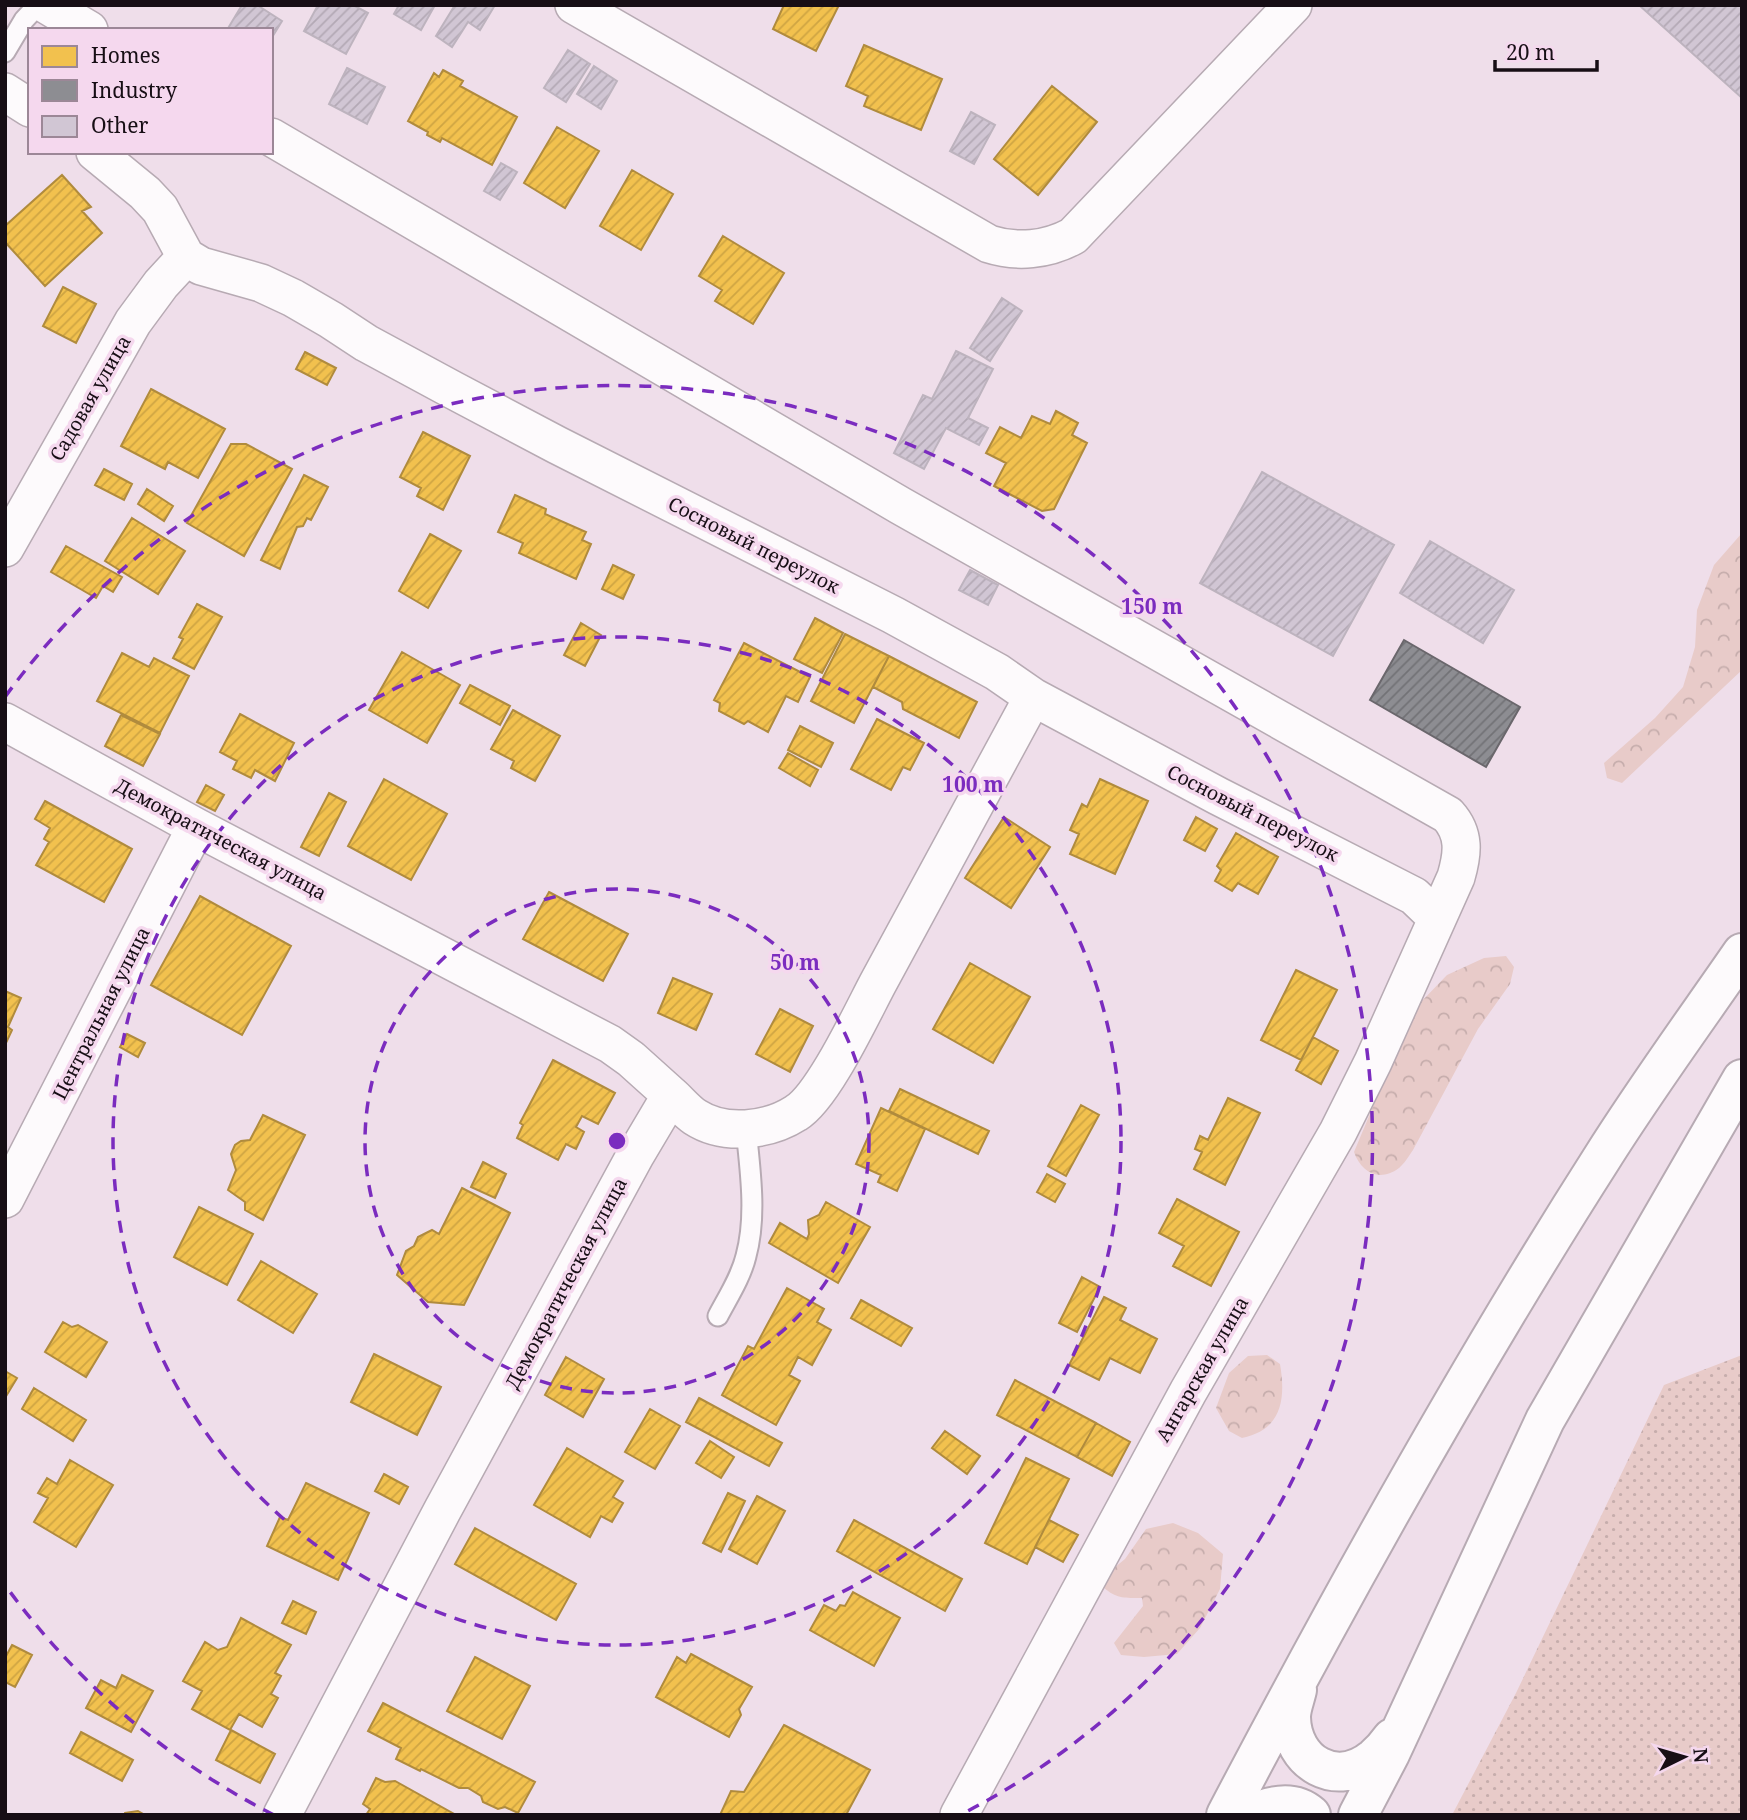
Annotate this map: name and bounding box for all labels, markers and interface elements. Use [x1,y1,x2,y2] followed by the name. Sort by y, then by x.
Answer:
[28,28,273,154] legend
[1495,28,1596,72] scale bar
[1506,38,1555,66] text: 20 m
[91,41,160,69] text: Homes
[91,76,177,104] text: Industry
[91,111,149,139] text: Other
[43,330,137,466] street label: Садовая улица
[664,490,845,600] street label: Сосновый переулок
[1121,592,1183,620] text: 150 m
[1163,758,1344,868] street label: Сосновый переулок
[942,770,1004,798] text: 100 m
[111,772,331,906] street label: Демократическая улица
[46,922,156,1104] street label: Центральная улица
[770,948,820,976] text: 50 m
[605,1129,629,1153] centre of rings
[499,1173,633,1393] street label: Демократическая улица
[1150,1292,1254,1446] street label: Ангарская улица
[1649,1722,1719,1792] north arrow
[1687,1747,1715,1764] text: N

